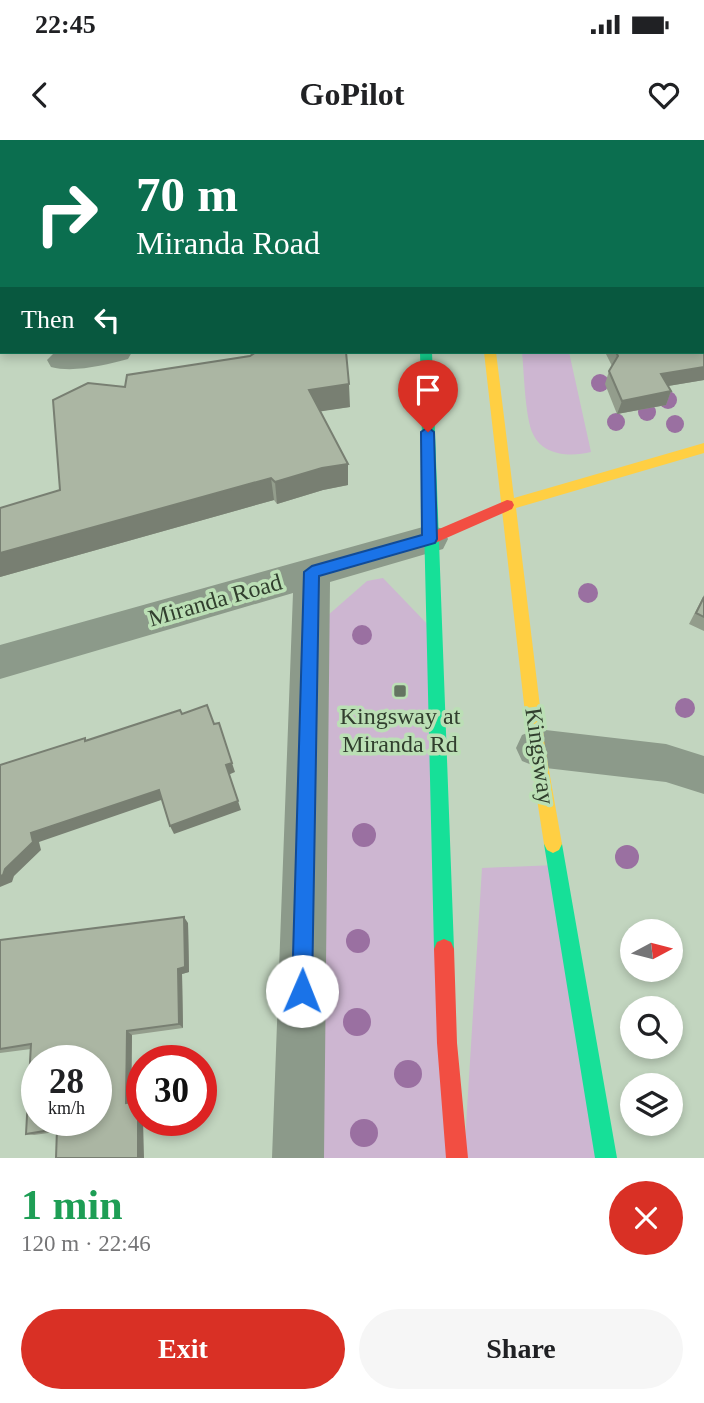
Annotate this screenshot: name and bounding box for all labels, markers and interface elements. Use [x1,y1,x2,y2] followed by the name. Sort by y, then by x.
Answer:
[35,10,96,39] text: 22:45
[21,76,59,114] icon: back
[300,76,404,112] text: GoPilot
[645,76,683,114] icon: heart
[136,167,238,222] text: 70 m
[21,168,112,259] icon: right
[136,225,320,261] text: Miranda Road
[88,301,126,339] icon: left
[21,305,74,334] text: Then
[398,360,458,432] pin
[409,371,447,409] icon: arrive
[145,568,285,632] street label: Miranda Road
[392,683,408,699] marker: Kingsway at Miranda Rd
[340,703,461,757] place label: Kingsway at Miranda Rd
[520,706,560,806] street label: Kingsway
[620,919,682,982] north arrow
[620,919,683,1136] map controls
[265,954,339,1028] position arrow
[620,996,683,1059] button: search
[126,1045,217,1136] speed limit sign: 30
[49,1062,84,1101] text: 28
[620,1073,683,1136] button: layers
[48,1098,85,1118] text: km/h
[609,1181,683,1255] button: close
[21,1182,123,1228] text: 1 min
[21,1231,151,1256] text: 120 m · 22:46
[21,1309,345,1389] button: Exit
[359,1309,683,1389] button: Share

